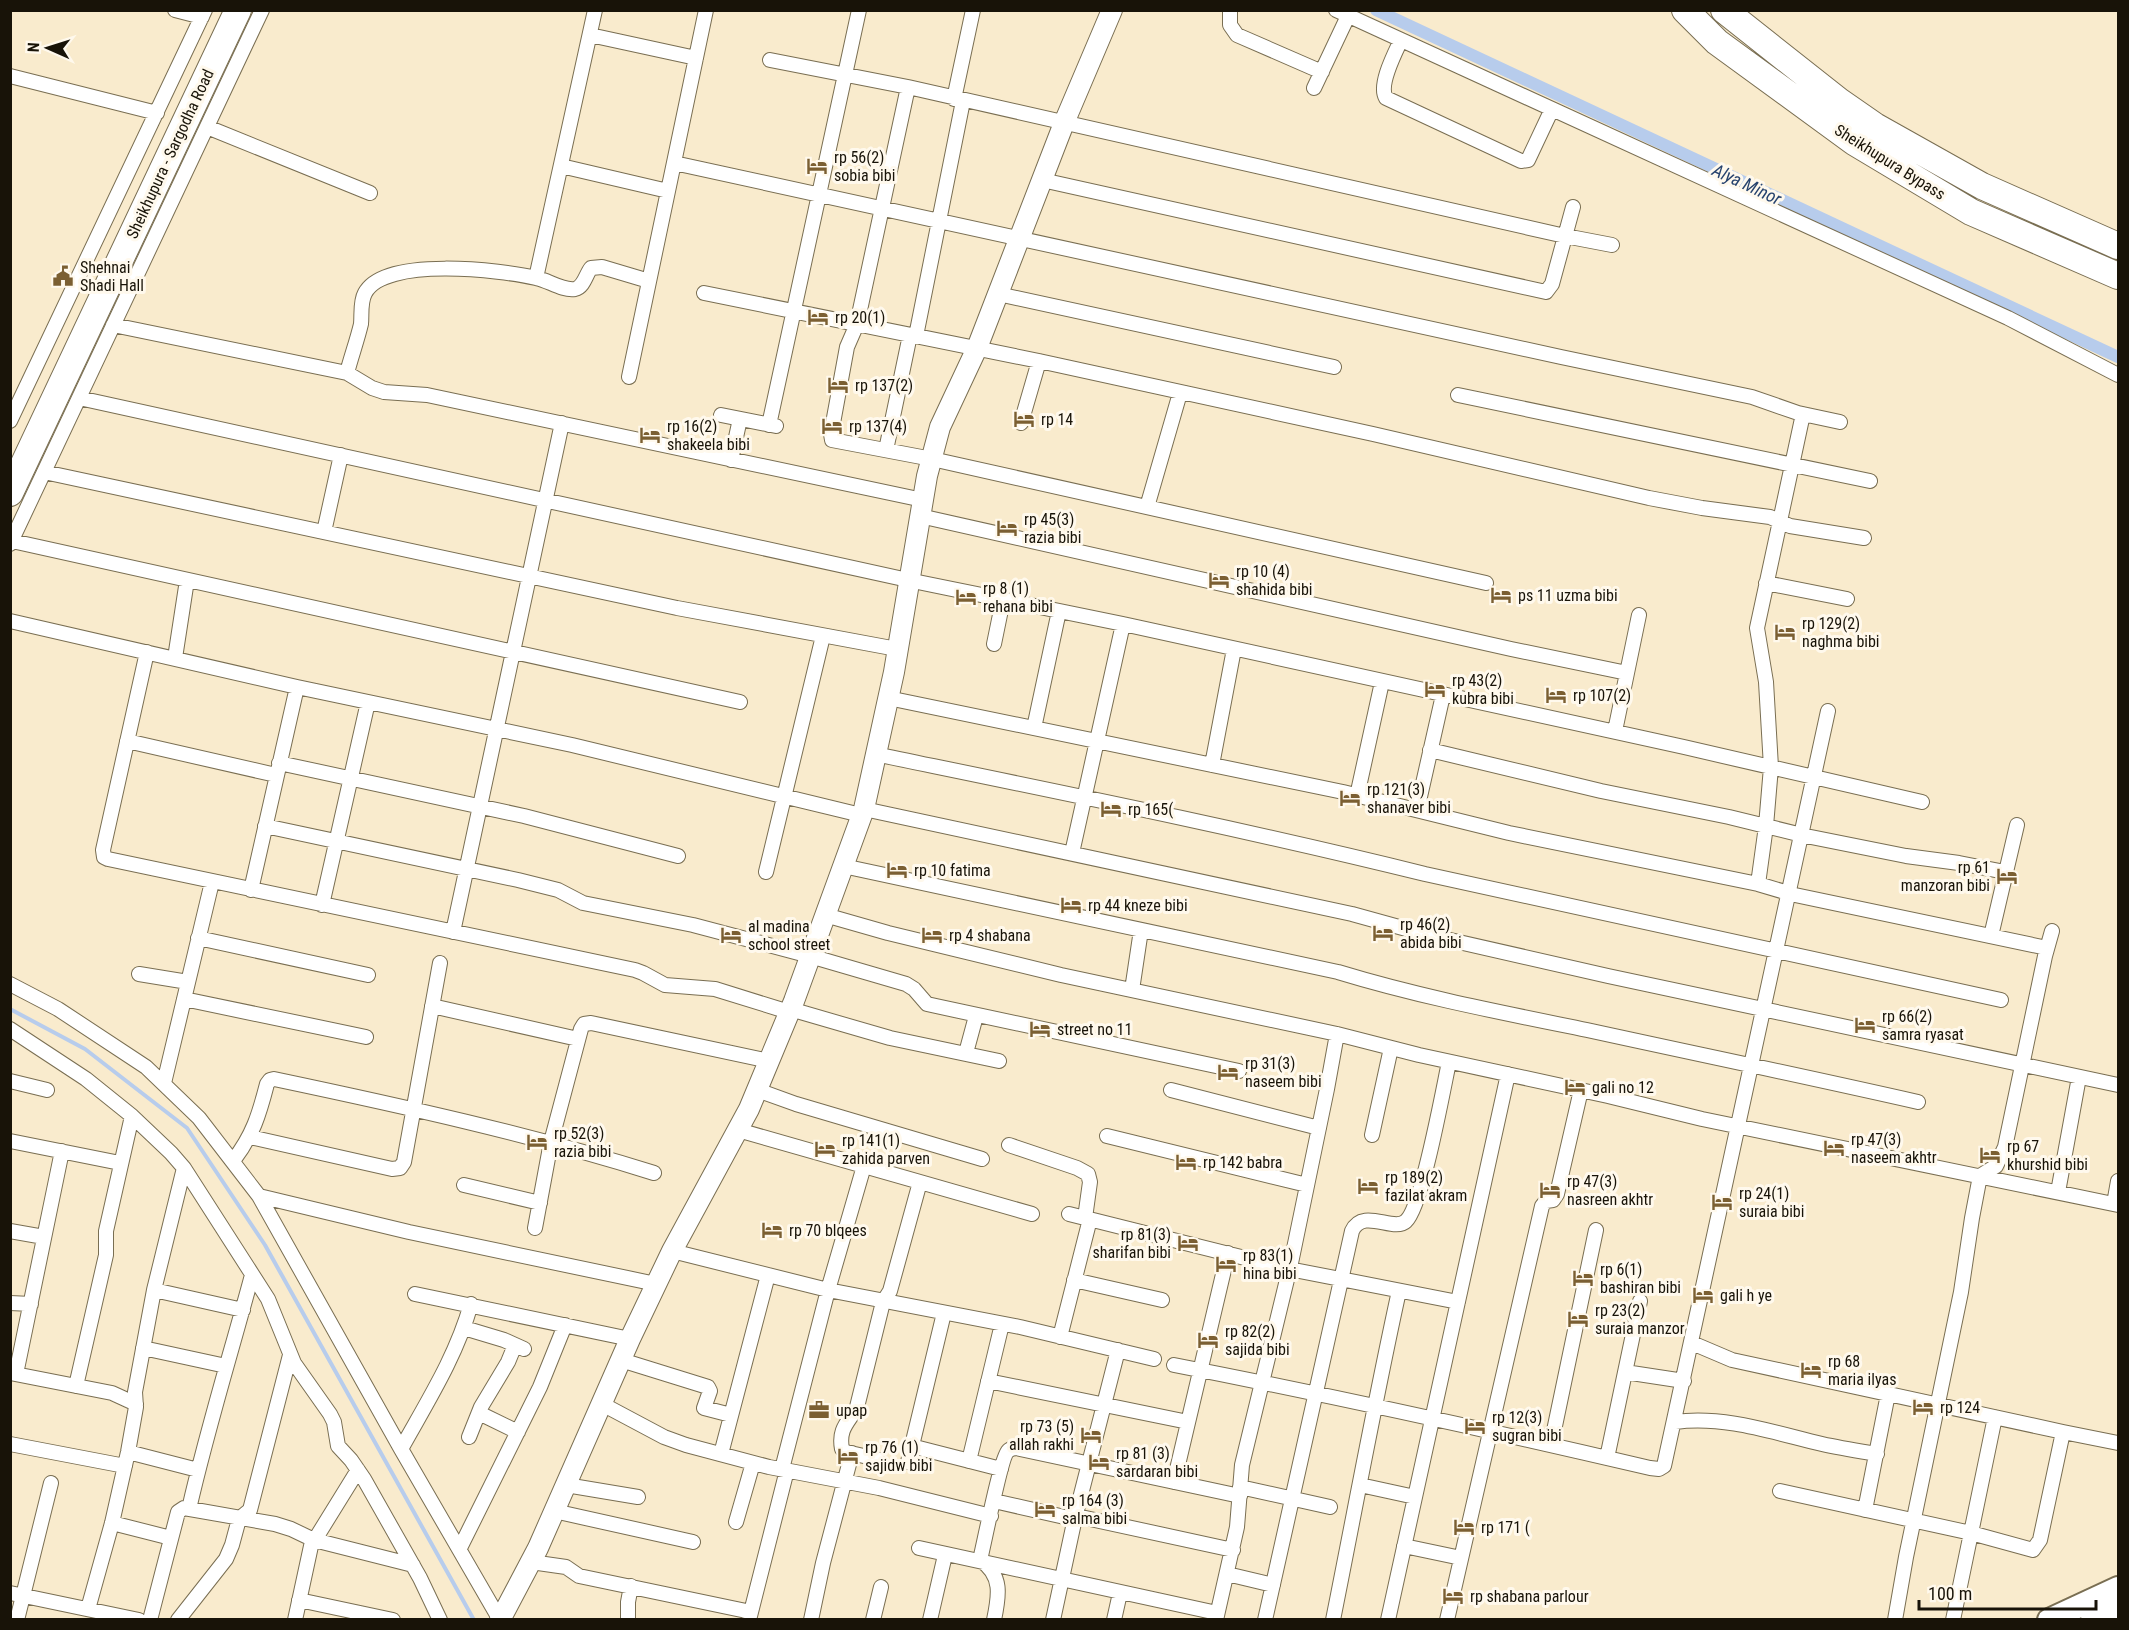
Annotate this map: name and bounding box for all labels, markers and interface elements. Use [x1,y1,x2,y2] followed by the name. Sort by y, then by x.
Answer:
[18,18,78,78] north arrow
[24,42,43,53] text: N
[122,66,218,242] street label: Sheikhupura - Sargodha Road
[1831,120,1949,204] street label: Sheikhupura Bypass
[834,148,895,185] place label: rp 56(2) sobia bibi
[805,154,829,178] hotel icon: rp 56(2) sobia bibi
[1708,159,1785,209] water label: Alya Minor
[80,258,144,295] place label: Shehnai Shadi Hall
[51,264,75,288] public building icon: Shehnai Shadi Hall
[806,305,830,329] hotel icon: rp 20(1)
[835,308,885,327] place label: rp 20(1)
[826,373,850,397] hotel icon: rp 137(2)
[855,376,913,395] place label: rp 137(2)
[1012,407,1036,431] hotel icon: rp 14
[1041,410,1073,429] place label: rp 14
[820,414,844,438] hotel icon: rp 137(4)
[667,417,750,454] place label: rp 16(2) shakeela bibi
[849,417,907,436] place label: rp 137(4)
[638,423,662,447] hotel icon: rp 16(2) shakeela bibi
[1024,510,1081,547] place label: rp 45(3) razia bibi
[995,516,1019,540] hotel icon: rp 45(3) razia bibi
[1236,562,1312,599] place label: rp 10 (4) shahida bibi
[1207,568,1231,592] hotel icon: rp 10 (4) shahida bibi
[983,579,1053,616] place label: rp 8 (1) rehana bibi
[1489,583,1513,607] hotel icon: ps 11 uzma bibi
[954,585,978,609] hotel icon: rp 8 (1) rehana bibi
[1518,586,1618,605] place label: ps 11 uzma bibi
[1802,614,1880,651] place label: rp 129(2) naghma bibi
[1773,620,1797,644] hotel icon: rp 129(2) naghma bibi
[1452,671,1514,708] place label: rp 43(2) kubra bibi
[1423,677,1447,701] hotel icon: rp 43(2) kubra bibi
[1544,683,1568,707] hotel icon: rp 107(2)
[1573,686,1631,705] place label: rp 107(2)
[1367,780,1451,817] place label: rp 121(3) shanaver bibi
[1338,786,1362,810] hotel icon: rp 121(3) shanaver bibi
[1099,797,1123,821] hotel icon: rp 165(
[1128,800,1173,819] place label: rp 165(
[885,858,909,882] hotel icon: rp 10 fatima
[1901,858,1990,895] place label: rp 61 manzoran bibi
[914,861,991,880] place label: rp 10 fatima
[1995,864,2019,888] hotel icon: rp 61 manzoran bibi
[1059,893,1083,917] hotel icon: rp 44 kneze bibi
[1088,896,1188,915] place label: rp 44 kneze bibi
[1400,915,1462,952] place label: rp 46(2) abida bibi
[748,917,831,954] place label: al madina school street
[1371,921,1395,945] hotel icon: rp 46(2) abida bibi
[719,923,743,947] hotel icon: al madina school street
[920,923,944,947] hotel icon: rp 4 shabana
[949,926,1031,945] place label: rp 4 shabana
[1882,1007,1964,1044] place label: rp 66(2) samra ryasat
[1853,1013,1877,1037] hotel icon: rp 66(2) samra ryasat
[1028,1017,1052,1041] hotel icon: street no 11
[1057,1020,1132,1039] place label: street no 11
[1245,1054,1322,1091] place label: rp 31(3) naseem bibi
[1216,1060,1240,1084] hotel icon: rp 31(3) naseem bibi
[1563,1075,1587,1099] hotel icon: gali no 12
[1592,1078,1654,1097] place label: gali no 12
[554,1124,611,1161] place label: rp 52(3) razia bibi
[525,1130,549,1154] hotel icon: rp 52(3) razia bibi
[1851,1130,1937,1167] place label: rp 47(3) naseem akhtr
[842,1131,930,1168] place label: rp 141(1) zahida parven
[1822,1136,1846,1160] hotel icon: rp 47(3) naseem akhtr
[813,1137,837,1161] hotel icon: rp 141(1) zahida parven
[2007,1137,2088,1174] place label: rp 67 khurshid bibi
[1978,1143,2002,1167] hotel icon: rp 67 khurshid bibi
[1174,1150,1198,1174] hotel icon: rp 142 babra
[1203,1153,1282,1172] place label: rp 142 babra
[1385,1168,1467,1205] place label: rp 189(2) fazilat akram
[1567,1172,1653,1209] place label: rp 47(3) nasreen akhtr
[1356,1174,1380,1198] hotel icon: rp 189(2) fazilat akram
[1538,1178,1562,1202] hotel icon: rp 47(3) nasreen akhtr
[1739,1184,1804,1221] place label: rp 24(1) suraia bibi
[1710,1190,1734,1214] hotel icon: rp 24(1) suraia bibi
[760,1218,784,1242] hotel icon: rp 70 blqees
[789,1221,867,1240] place label: rp 70 blqees
[1092,1225,1171,1262] place label: rp 81(3) sharifan bibi
[1176,1231,1200,1255] hotel icon: rp 81(3) sharifan bibi
[1243,1246,1297,1283] place label: rp 83(1) hina bibi
[1214,1252,1238,1276] hotel icon: rp 83(1) hina bibi
[1600,1260,1681,1297] place label: rp 6(1) bashiran bibi
[1571,1266,1595,1290] hotel icon: rp 6(1) bashiran bibi
[1691,1283,1715,1307] hotel icon: gali h ye
[1720,1286,1772,1305] place label: gali h ye
[1595,1301,1685,1338] place label: rp 23(2) suraia manzor
[1566,1307,1590,1331] hotel icon: rp 23(2) suraia manzor
[1225,1322,1290,1359] place label: rp 82(2) sajida bibi
[1196,1328,1220,1352] hotel icon: rp 82(2) sajida bibi
[1828,1352,1896,1389] place label: rp 68 maria ilyas
[1799,1358,1823,1382] hotel icon: rp 68 maria ilyas
[1911,1395,1935,1419] hotel icon: rp 124
[807,1398,831,1422] office icon: upap
[1940,1398,1980,1417] place label: rp 124
[836,1401,867,1420] place label: upap
[1492,1408,1562,1445] place label: rp 12(3) sugran bibi
[1463,1414,1487,1438] hotel icon: rp 12(3) sugran bibi
[1009,1417,1074,1454] place label: rp 73 (5) allah rakhi
[1079,1423,1103,1447] hotel icon: rp 73 (5) allah rakhi
[865,1438,932,1475] place label: rp 76 (1) sajidw bibi
[836,1444,860,1468] hotel icon: rp 76 (1) sajidw bibi
[1116,1444,1198,1481] place label: rp 81 (3) sardaran bibi
[1087,1450,1111,1474] hotel icon: rp 81 (3) sardaran bibi
[1062,1491,1127,1528] place label: rp 164 (3) salma bibi
[1033,1497,1057,1521] hotel icon: rp 164 (3) salma bibi
[1452,1515,1476,1539] hotel icon: rp 171 (
[1481,1518,1530,1537] place label: rp 171 (
[1919,1573,2096,1611] scale bar
[1928,1583,1972,1604] text: 100 m
[1441,1584,1465,1608] hotel icon: rp shabana parlour
[1470,1587,1589,1606] place label: rp shabana parlour

